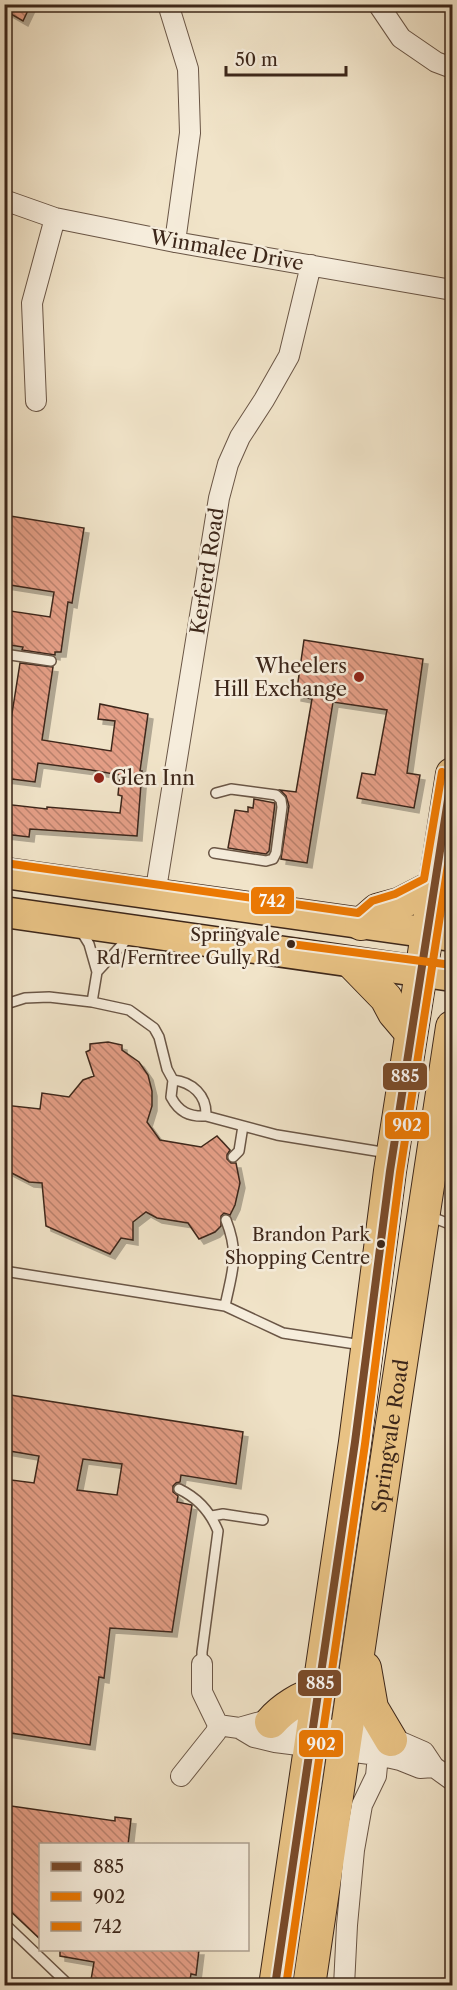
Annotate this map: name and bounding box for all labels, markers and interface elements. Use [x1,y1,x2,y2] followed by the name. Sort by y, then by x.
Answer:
[226,39,346,77] scale bar
[235,49,278,71] text: 50 m
[147,225,306,275] street label: Winmalee Drive
[185,506,229,636] street label: Kerferd Road
[214,654,347,701] place label: Wheelers Hill Exchange
[352,670,366,684] marker: Wheelers Hill Exchange
[111,766,195,790] place label: Glen Inn
[92,771,106,785] marker: Glen Inn
[250,886,295,915] line badge: 742
[259,891,285,911] text: 742
[96,924,280,969] place label: Springvale Rd/Ferntree Gully Rd
[285,938,297,950] marker: Springvale Rd/Ferntree Gully Rd
[382,1062,428,1091] line badge: 885
[391,1066,419,1086] text: 885
[384,1111,430,1140] line badge: 902
[392,1115,422,1135] text: 902
[225,1224,372,1269] place label: Brandon Park Shopping Centre
[375,1238,387,1250] marker: Brandon Park Shopping Centre
[367,1358,414,1514] street label: Springvale Road
[297,1669,342,1697] line badge: 885
[306,1673,334,1693] text: 885
[298,1729,344,1758] line badge: 902
[306,1734,336,1754] text: 902
[39,1843,249,1951] legend
[93,1856,124,1878] text: 885
[93,1886,125,1908] text: 902
[93,1916,122,1938] text: 742

